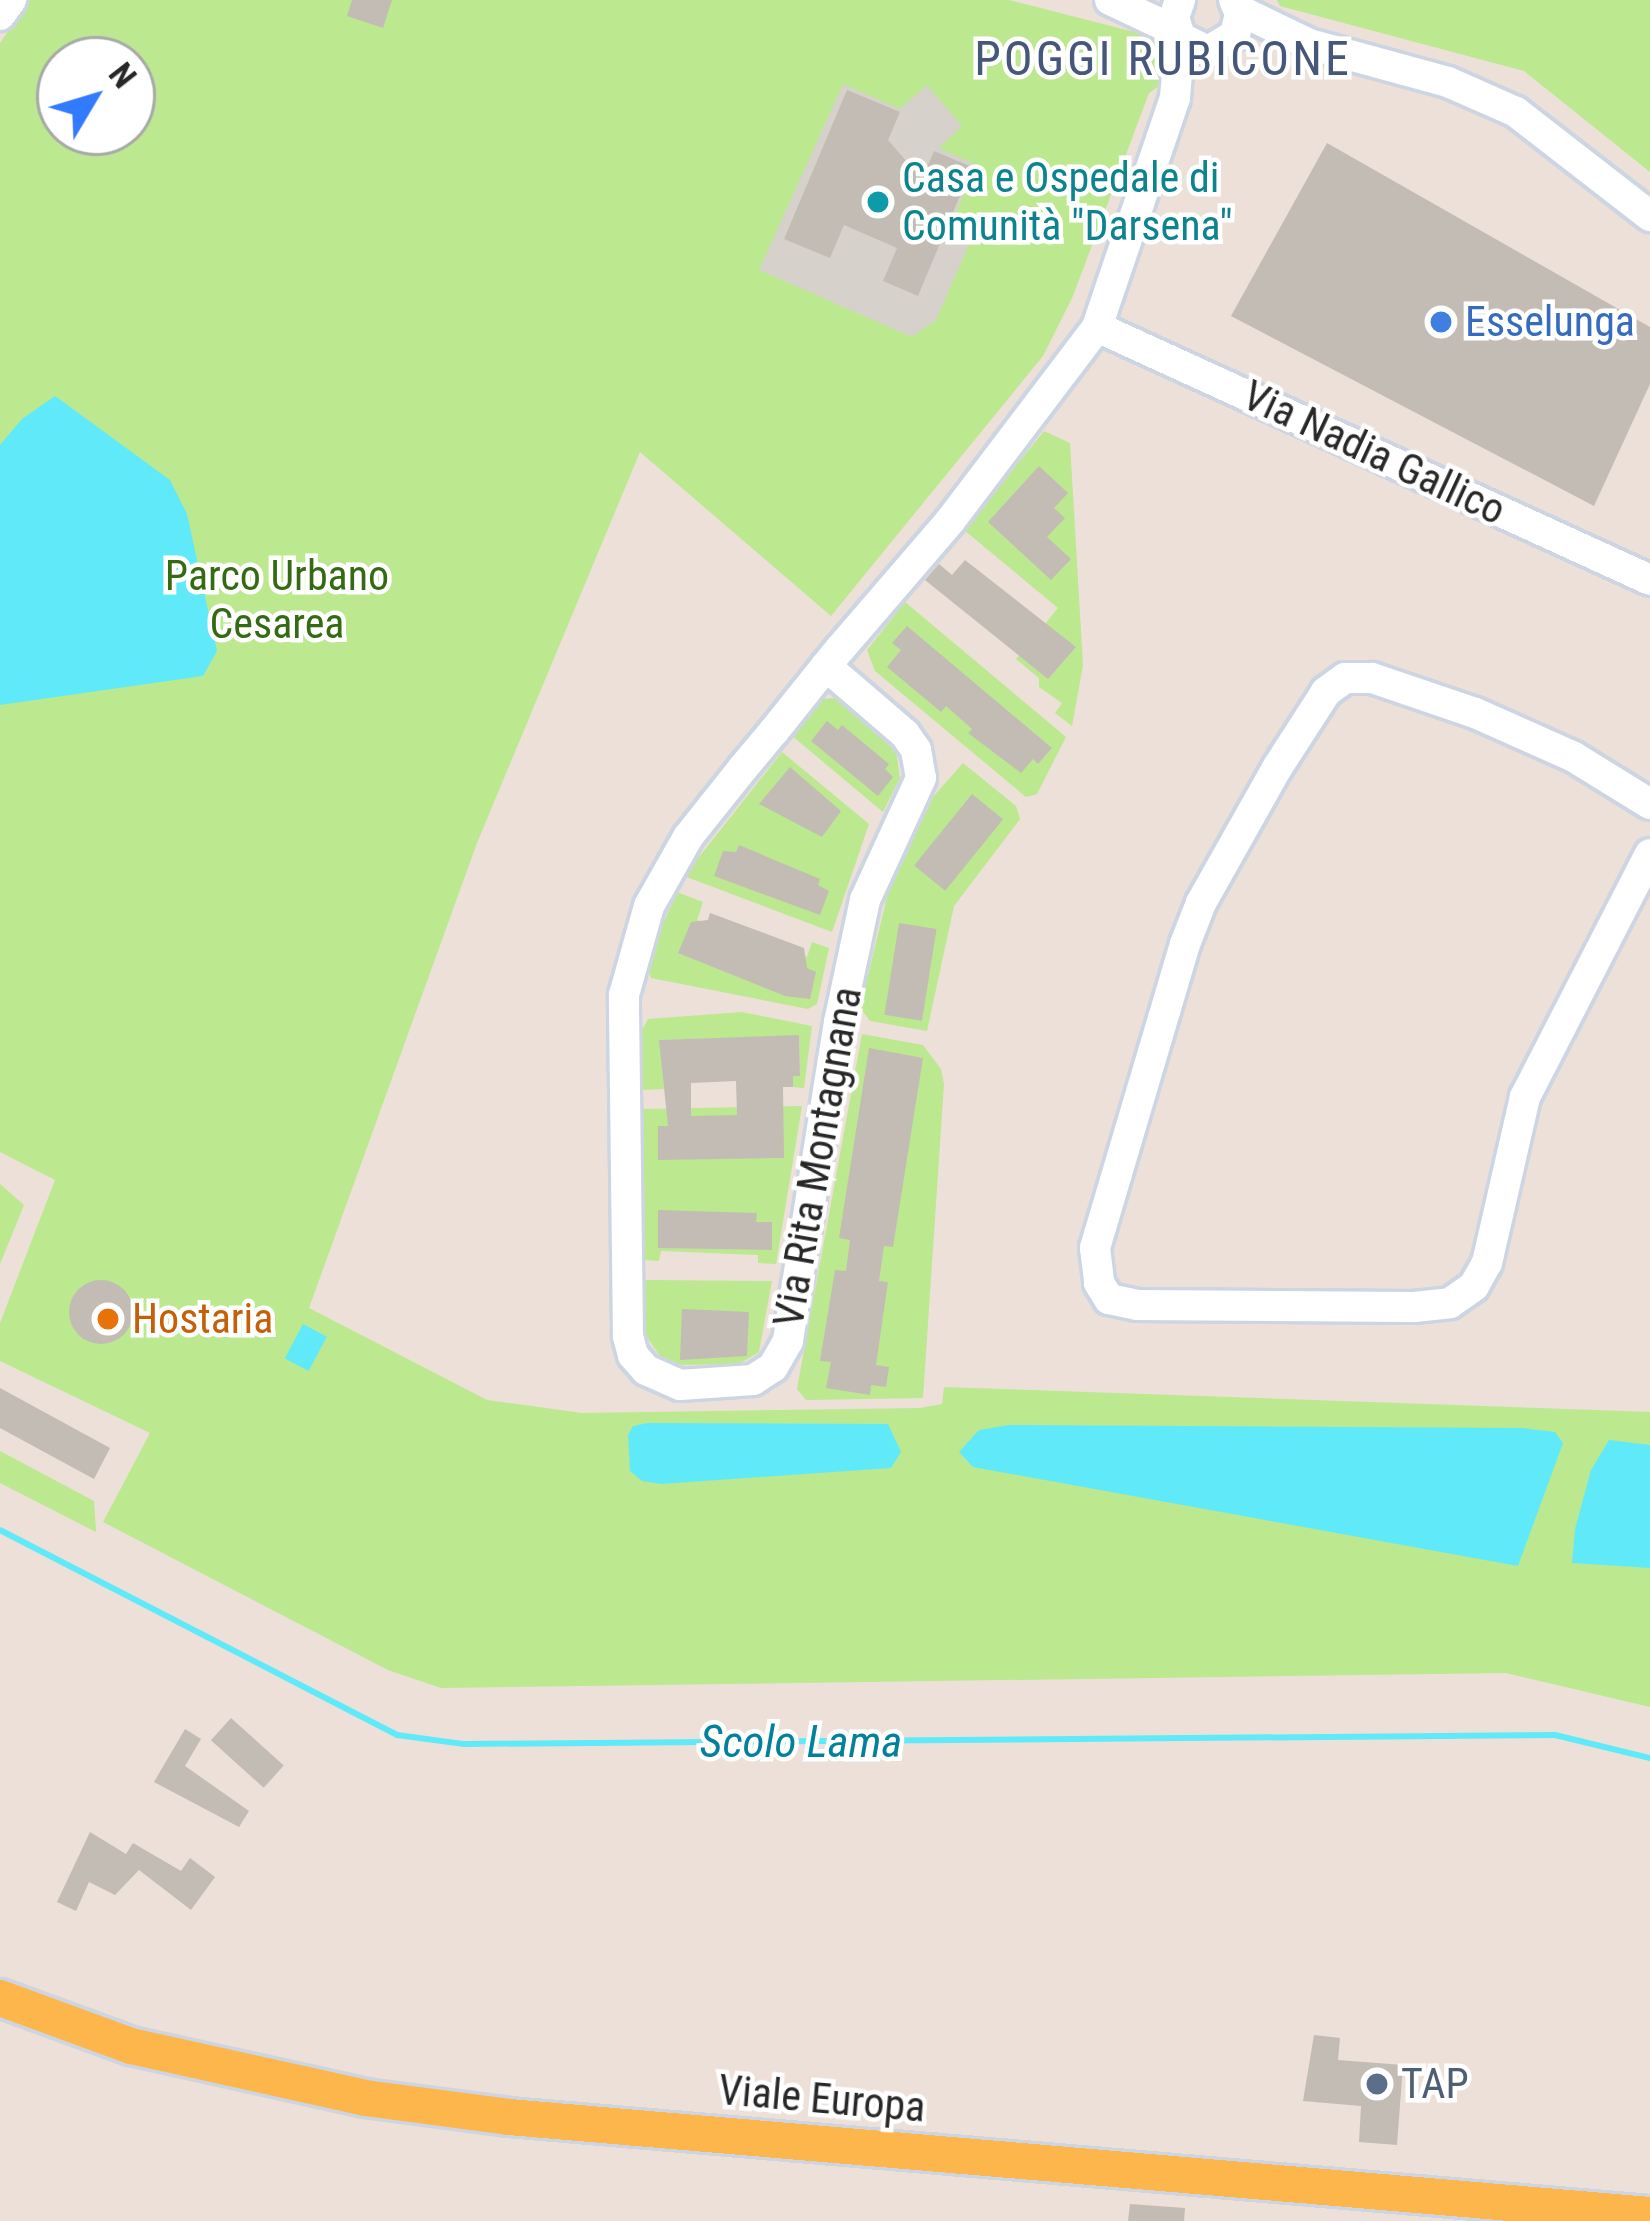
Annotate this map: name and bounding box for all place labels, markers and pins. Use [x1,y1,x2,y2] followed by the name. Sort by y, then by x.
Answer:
[902,153,1233,252] place label: Casa e Ospedale di Comunità "Darsena"
[865,189,891,215] marker: Casa e Ospedale di Comunità "Darsena"
[1465,297,1635,347] place label: Esselunga
[1428,309,1454,335] marker: Esselunga
[132,1294,273,1344] place label: Hostaria
[95,1306,121,1332] marker: Hostaria
[1401,2059,1469,2109] place label: TAP
[1364,2071,1390,2097] marker: TAP

